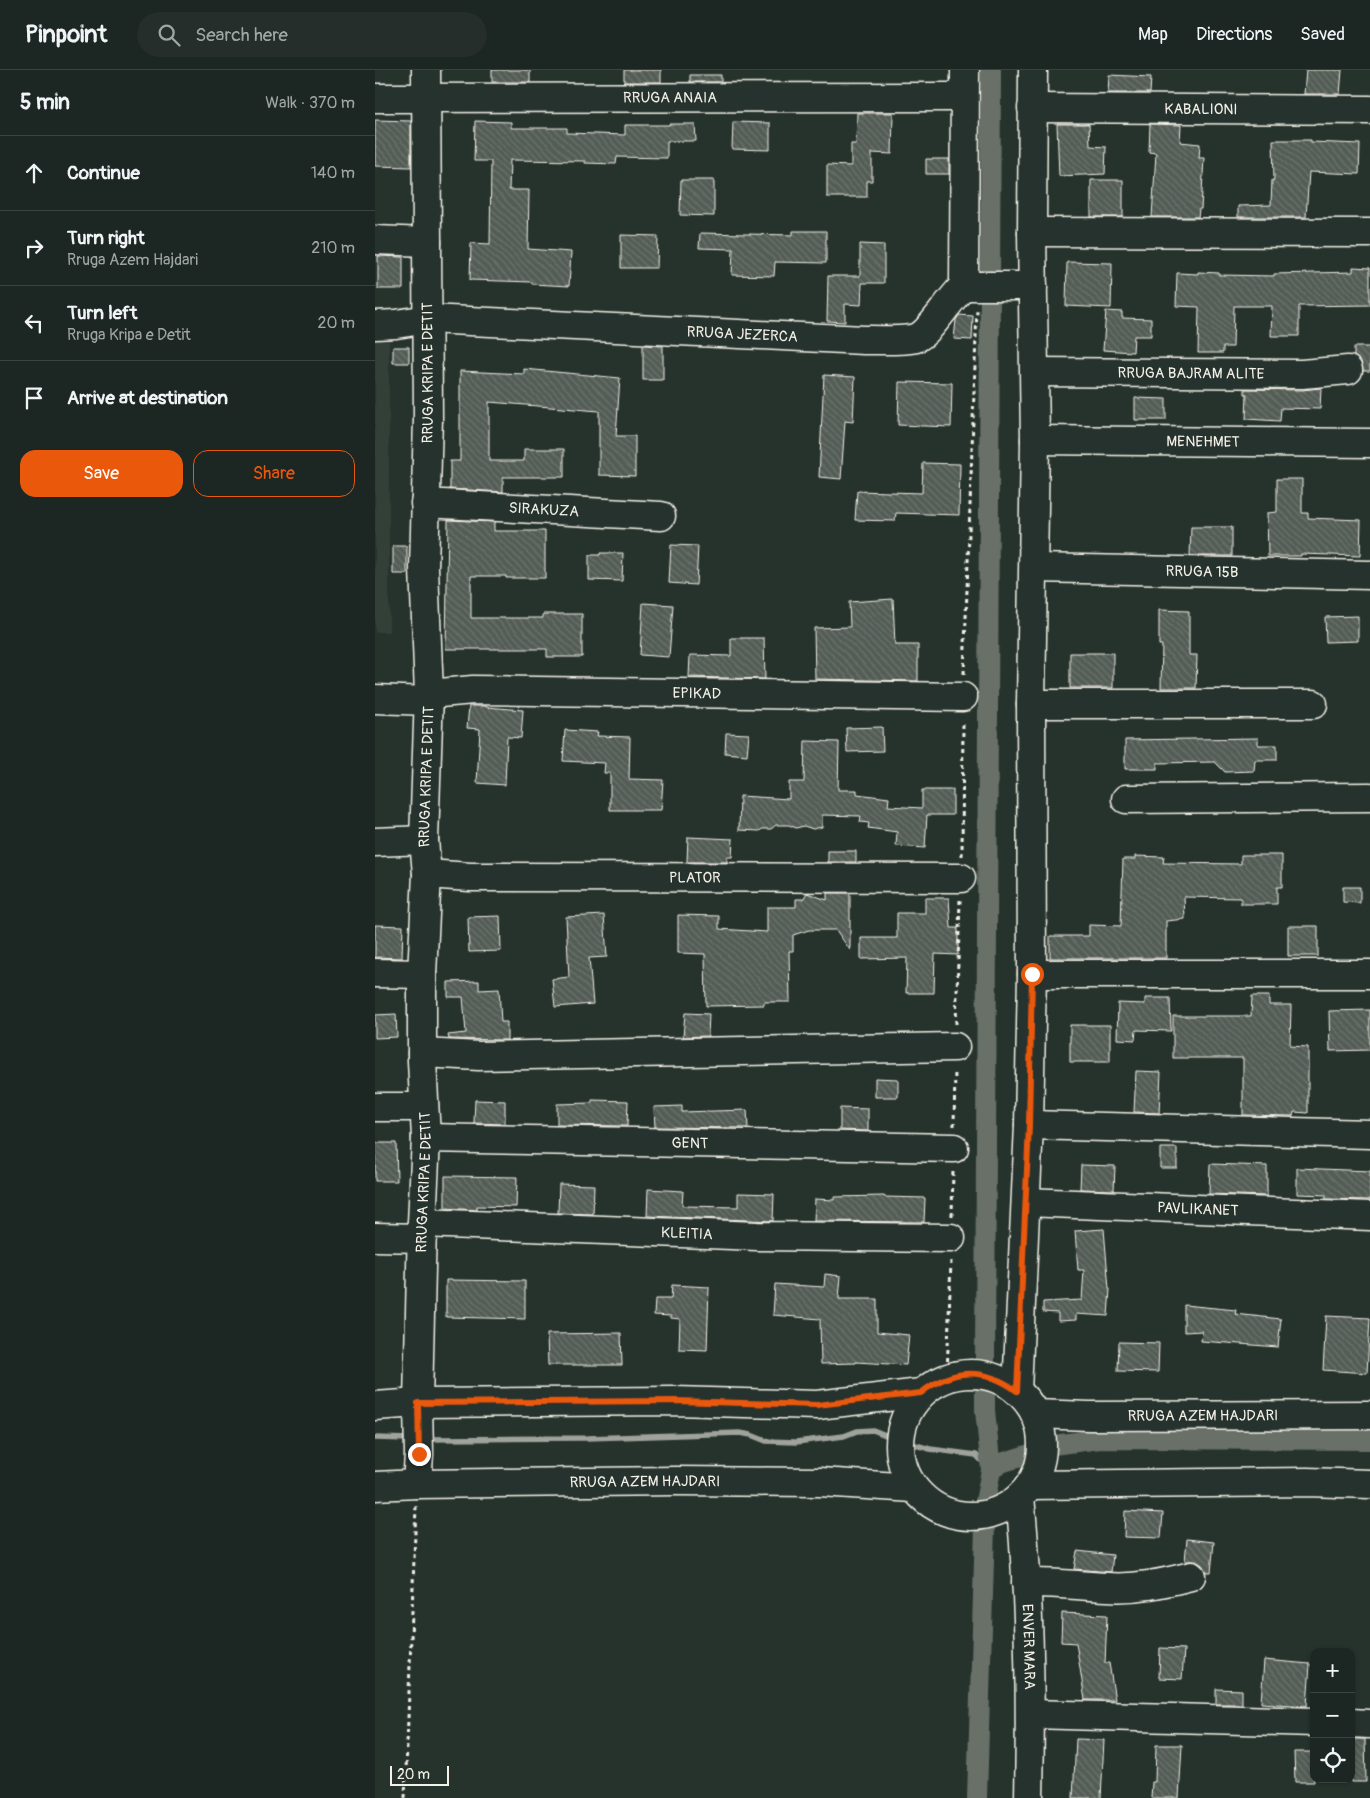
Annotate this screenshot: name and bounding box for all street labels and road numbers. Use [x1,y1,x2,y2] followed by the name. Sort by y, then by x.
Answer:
[623,88,717,108] street label: RRUGA ANAIA
[1164,100,1238,119] street label: KABALIONI
[418,302,438,444] street label: RRUGA KRIPA E DETIT
[686,322,798,347] street label: RRUGA JEZERCA
[1118,364,1265,384] street label: RRUGA BAJRAM ALITE
[1166,432,1240,452] street label: MENEHMET
[508,499,580,521] street label: SIRAKUZA
[1165,562,1239,582] street label: RRUGA 15B
[672,684,721,704] street label: EPIKAD
[415,706,439,848] street label: RRUGA KRIPA E DETIT
[669,868,721,888] street label: PLATOR
[412,1111,436,1253] street label: RRUGA KRIPA E DETIT
[672,1134,708,1153] street label: GENT
[1157,1198,1239,1221] street label: PAVLIKANET
[660,1223,713,1244] street label: KLEITIA
[1128,1406,1278,1426] street label: RRUGA AZEM HAJDARI
[570,1472,720,1492] street label: RRUGA AZEM HAJDARI
[1018,1603,1039,1690] street label: ENVER MARA

